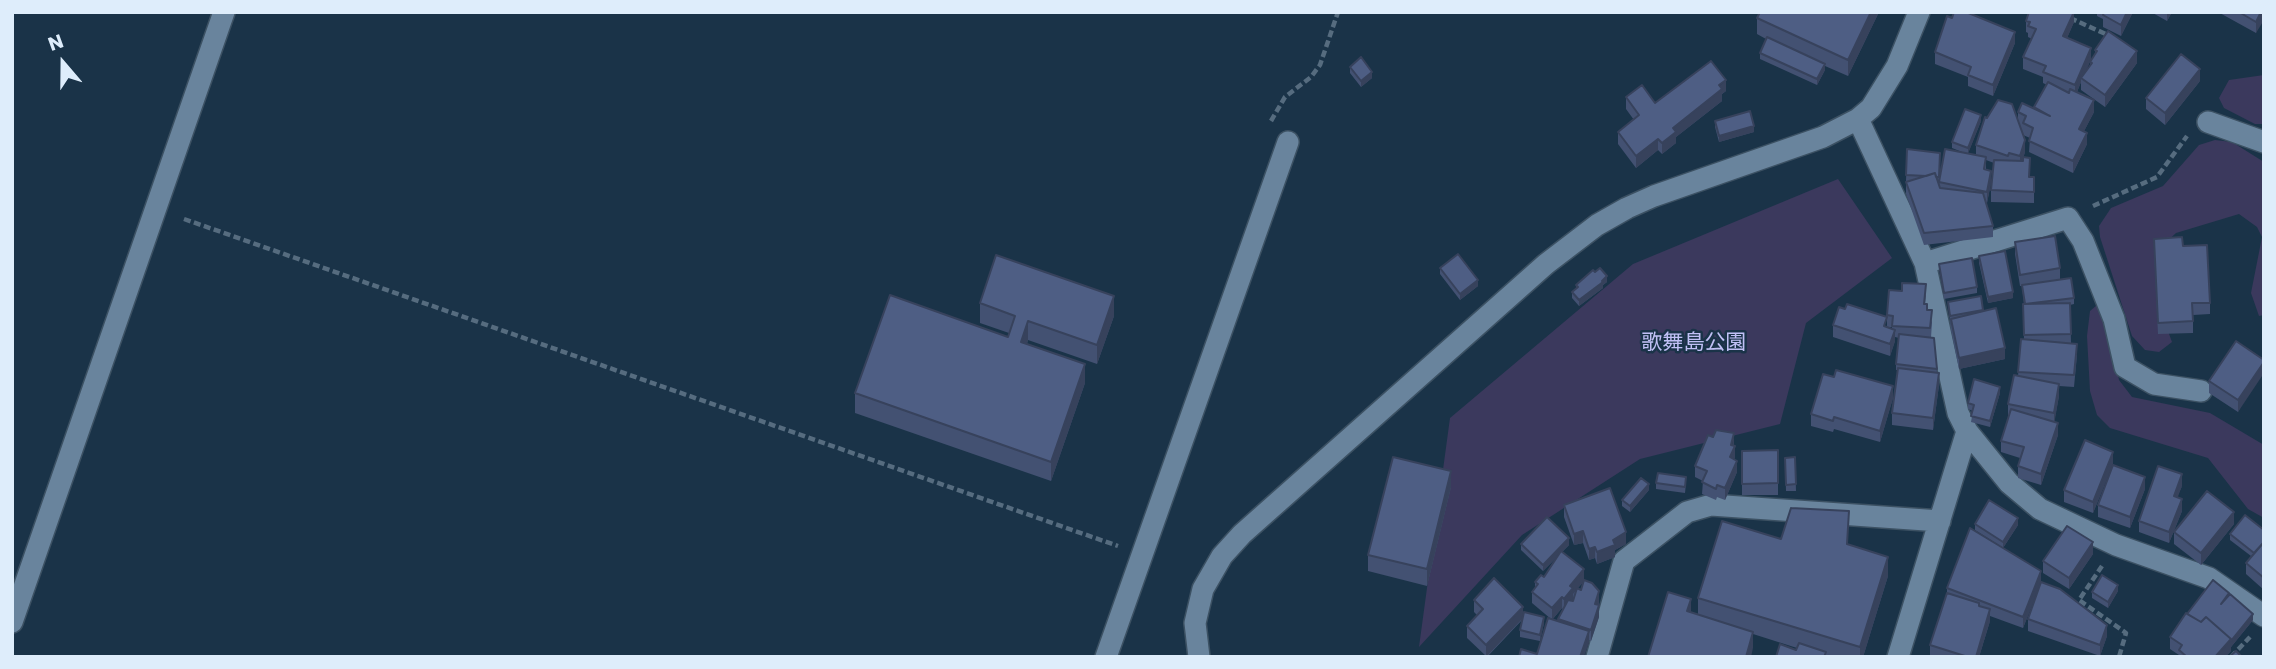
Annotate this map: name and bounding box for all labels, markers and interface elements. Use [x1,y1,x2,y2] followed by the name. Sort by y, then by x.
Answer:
[28,28,98,98] north arrow
[44,28,67,58] text: N
[1642,331,1746,357] park label: 歌舞島公園

